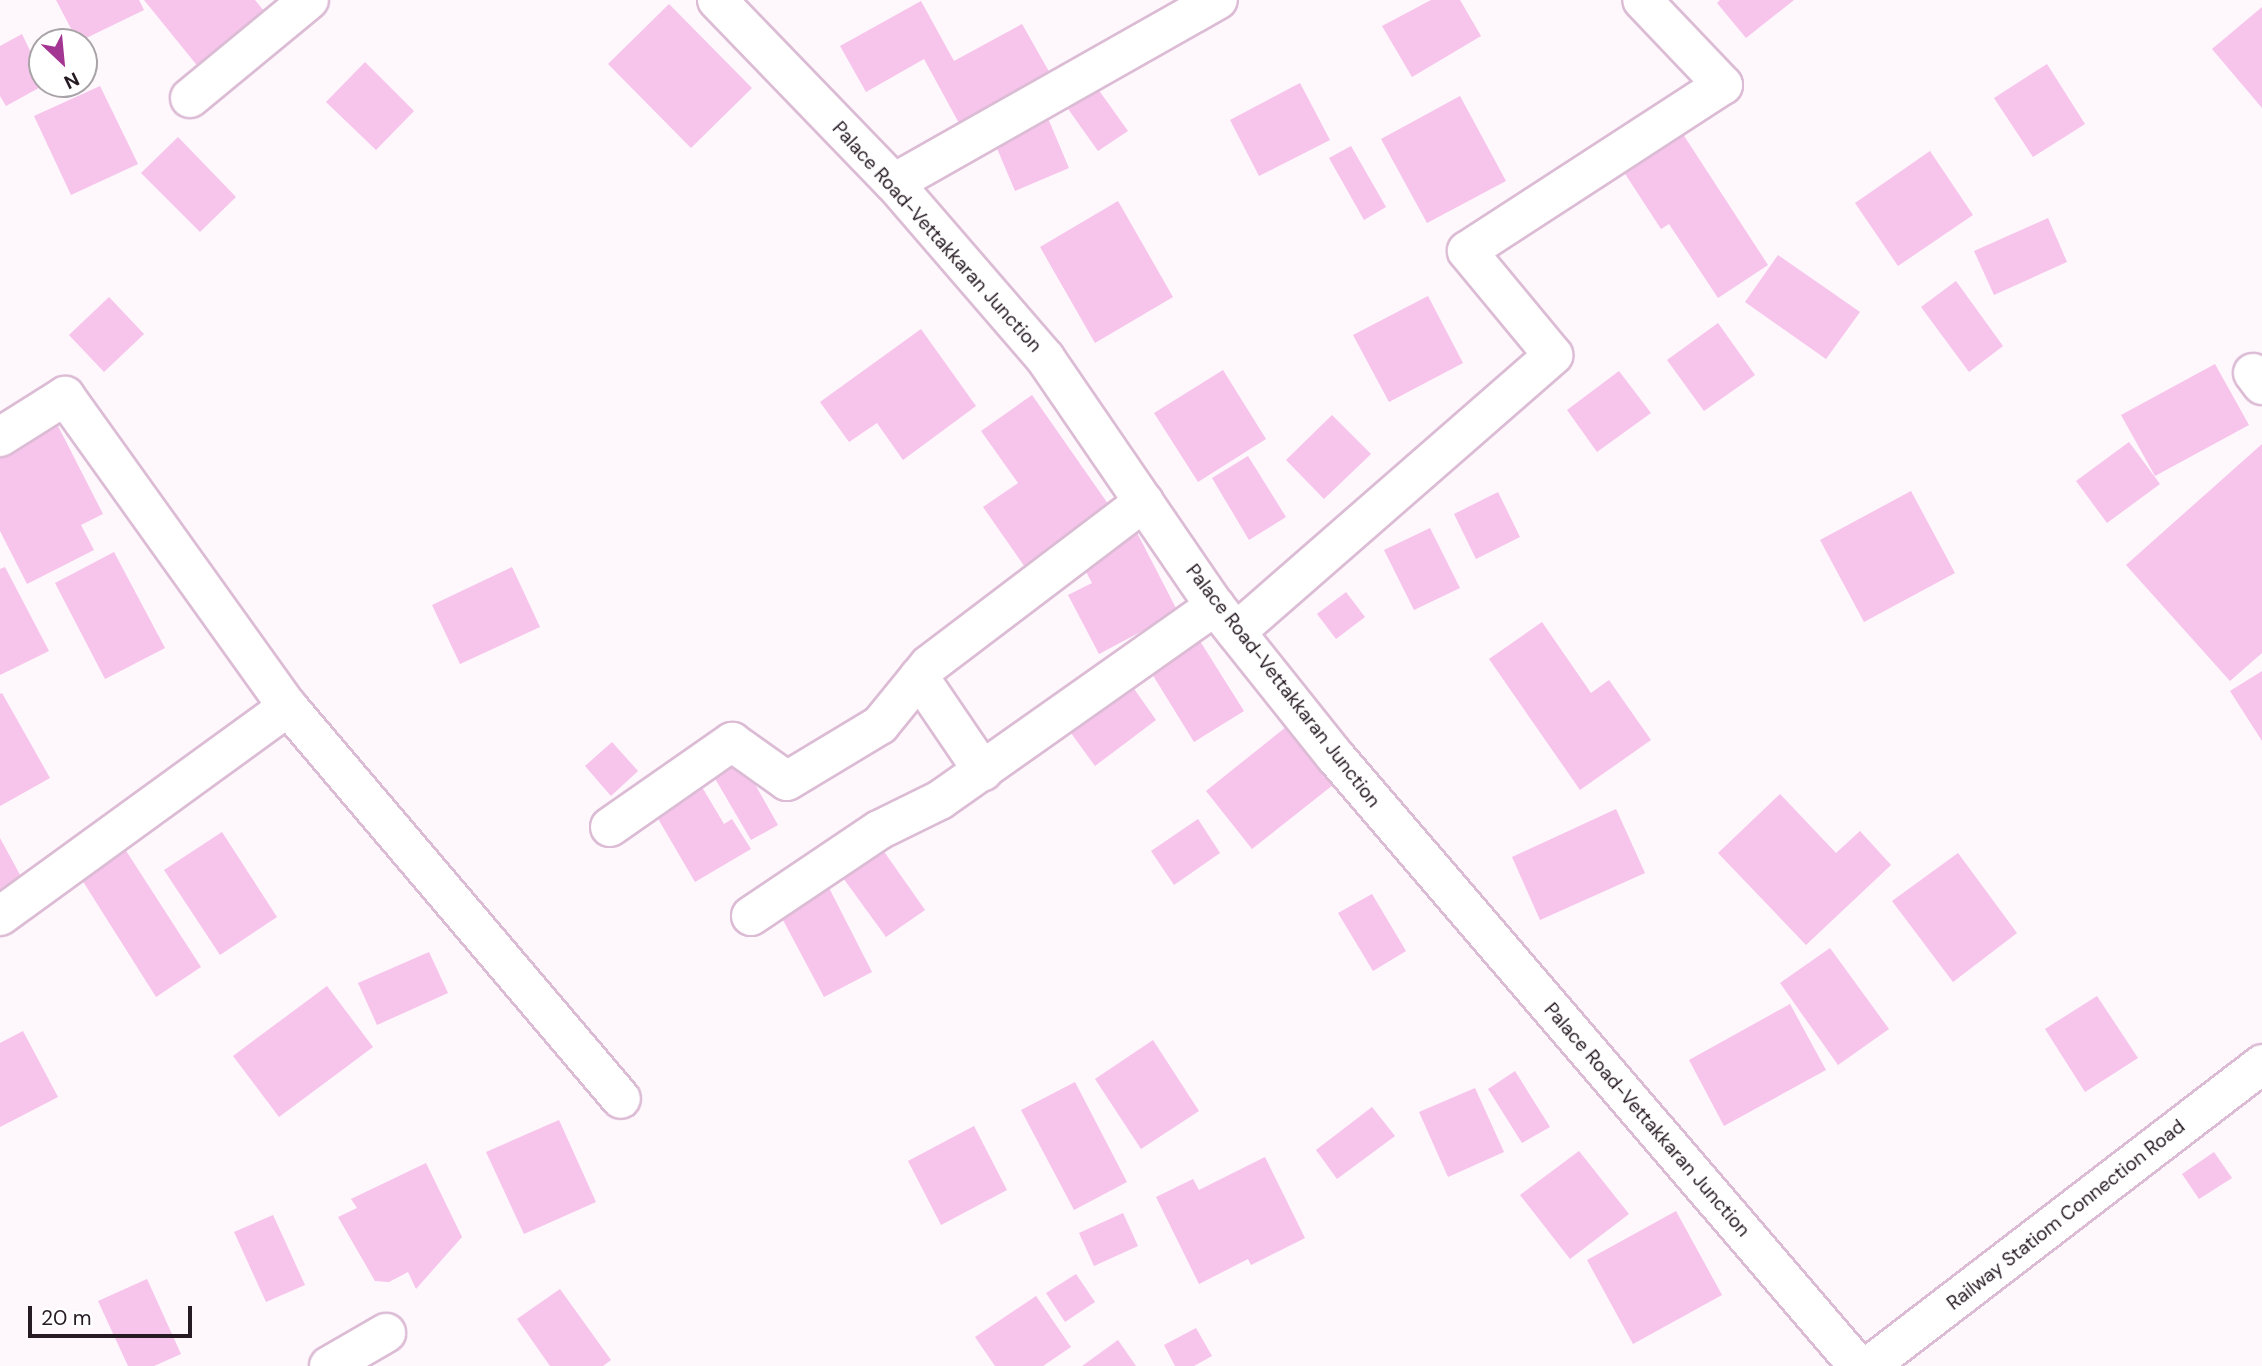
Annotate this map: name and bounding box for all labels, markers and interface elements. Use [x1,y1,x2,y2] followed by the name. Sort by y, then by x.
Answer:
[28,28,98,98] north arrow
[60,66,83,95] text: N
[827,117,1047,357] street label: Palace Road-Vettakkaran Junction
[1181,560,1385,812] street label: Palace Road-Vettakkaran Junction
[1539,999,1755,1241] street label: Palace Road-Vettakkaran Junction
[1943,1115,2189,1315] street label: Railway Statiom Connection Road
[32,1292,196,1336] scale bar
[41,1304,92,1332] text: 20 m

